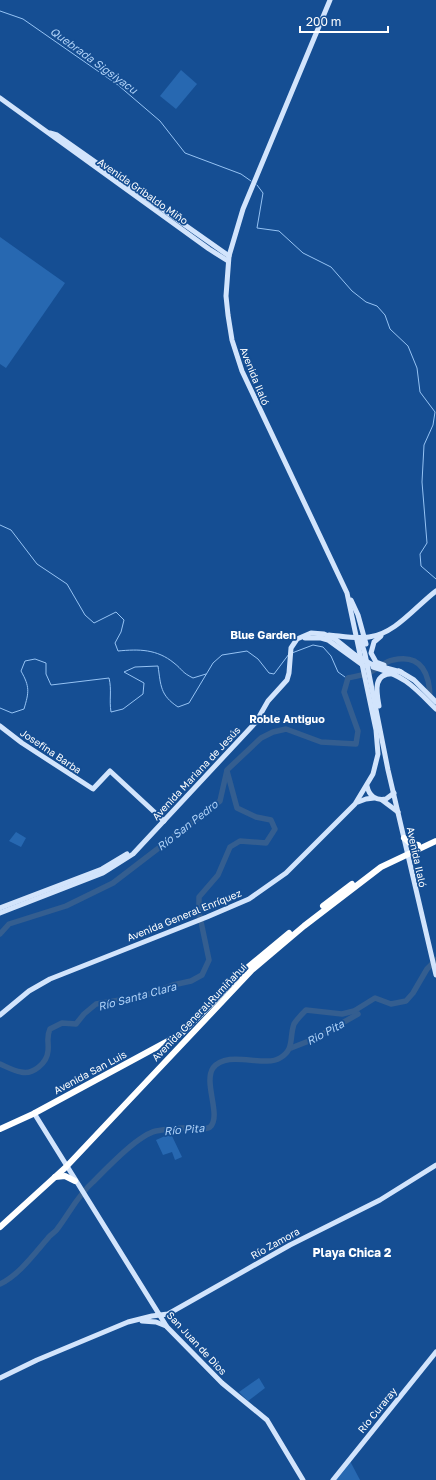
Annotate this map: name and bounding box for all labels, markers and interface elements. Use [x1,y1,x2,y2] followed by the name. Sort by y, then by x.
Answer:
[300,8,388,34] scale bar
[306,14,341,29] text: 200 m
[47,24,141,98] water label: Quebrada Sigsiyacu
[96,155,190,227] street label: Avenida Gribaldo Miño
[238,345,272,407] street label: Avenida Ilaló
[230,628,296,641] district label: Blue Garden
[249,712,325,725] district label: Roble Antiguo
[149,724,243,822] street label: Avenida Mariana de Jesús
[18,726,84,776] street label: Josefina Barba
[154,796,221,853] water label: Río San Pedro
[405,826,429,888] street label: Avenida Ilaló
[125,887,243,943] street label: Avenida General Enríquez
[149,961,249,1063] street label: Avenida General Rumiñahui
[96,979,178,1013] water label: Río Santa Clara
[304,1016,347,1047] water label: Rio Pita
[52,1048,128,1096] street label: Avenida San Luis
[163,1121,206,1137] water label: Río Pita
[249,1225,301,1261] street label: Río Zamora
[313,1245,391,1260] district label: Playa Chica 2
[165,1309,229,1377] street label: San Juan de Dios
[355,1384,399,1435] street label: Río Curaray

